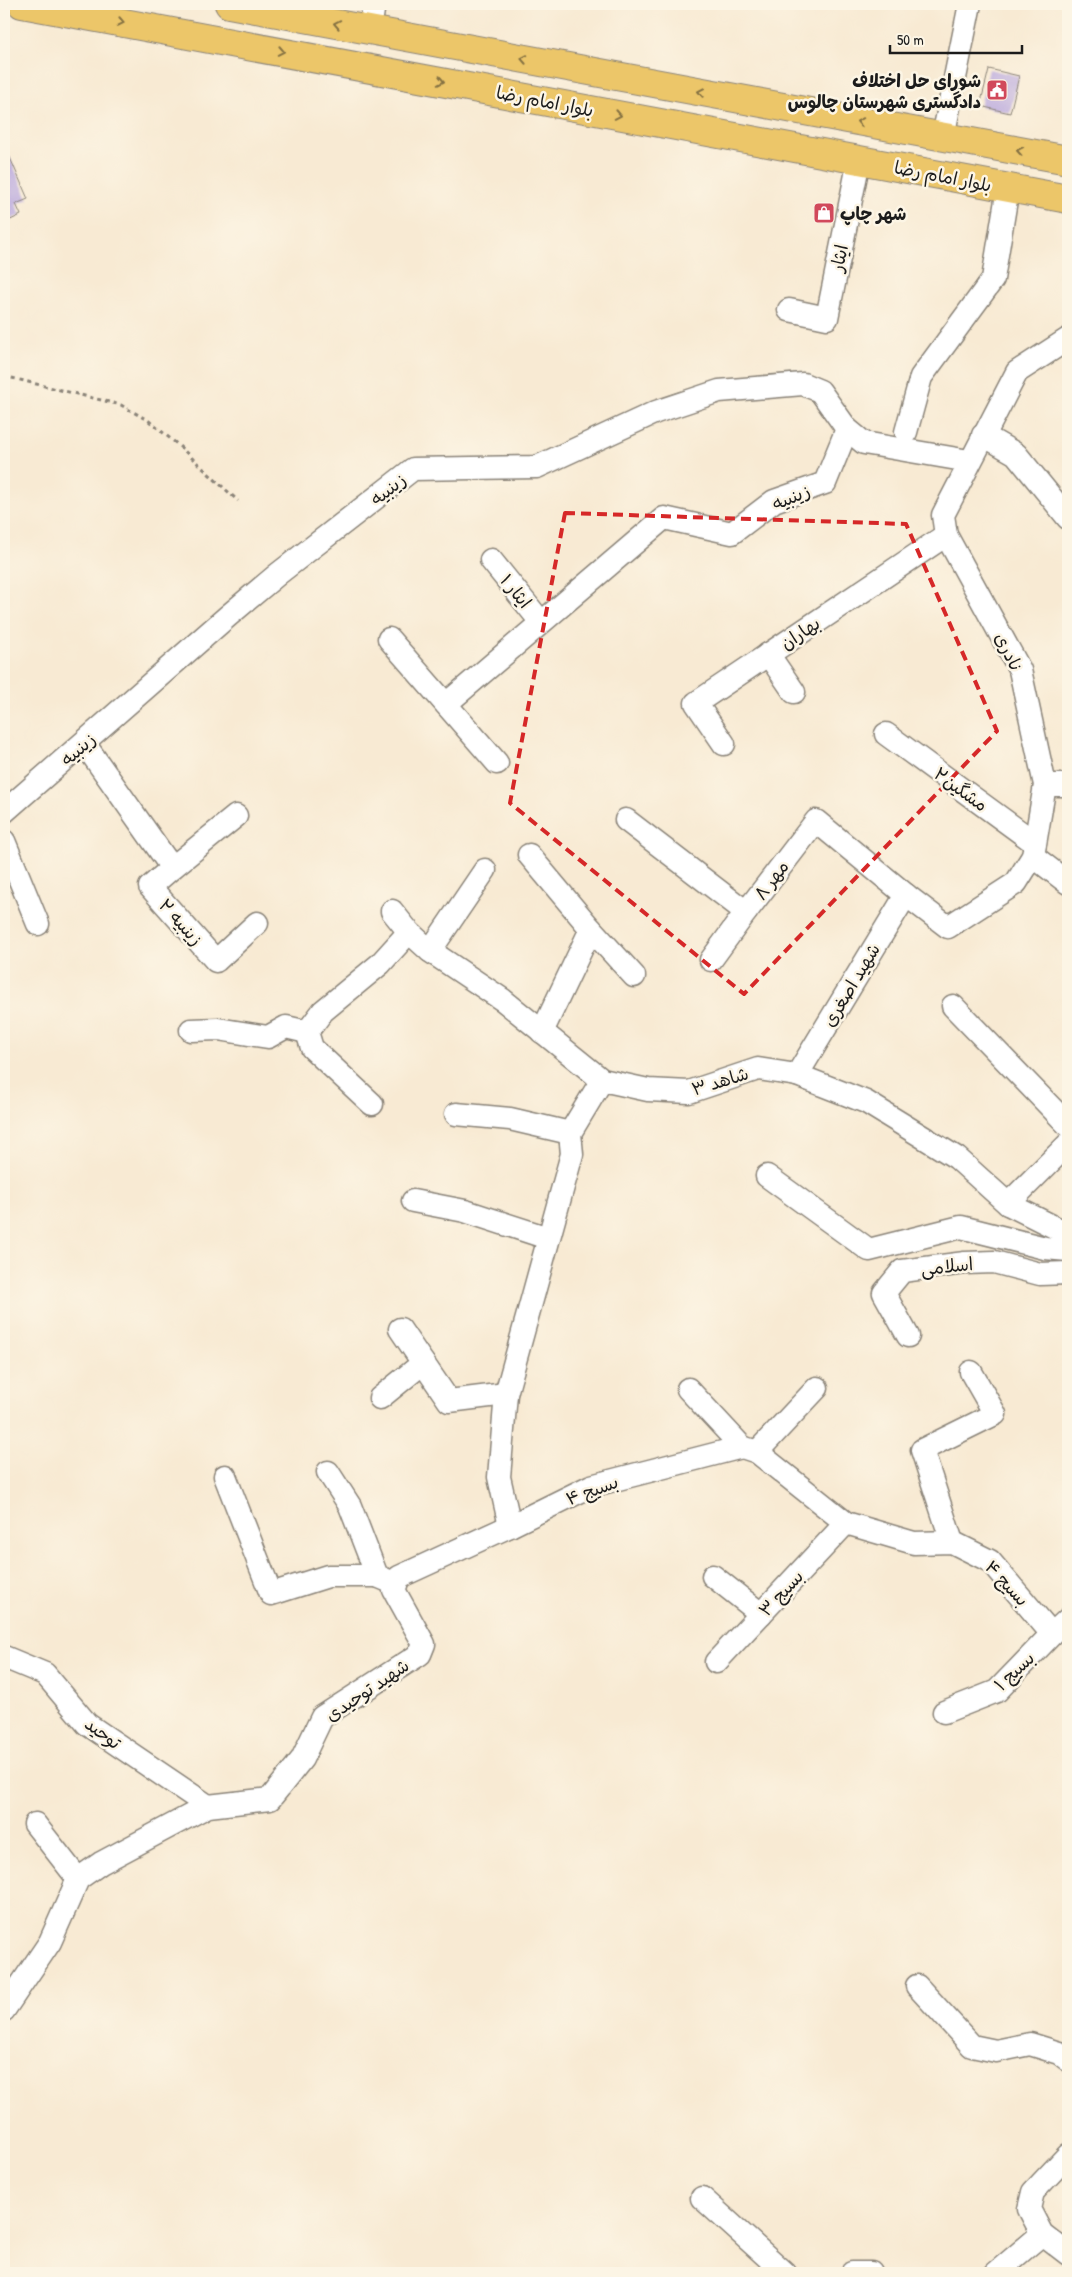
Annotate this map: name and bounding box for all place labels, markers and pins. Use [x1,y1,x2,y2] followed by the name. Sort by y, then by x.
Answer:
[788,68,981,114] place label: شورای حل اختلاف دادگستری شهرستان چالوس
[985,78,1009,102] public building icon: شورای حل اختلاف دادگستری شهرستان چالوس
[812,201,836,225] shop icon: شهر چاپ
[840,201,906,226] place label: شهر چاپ

